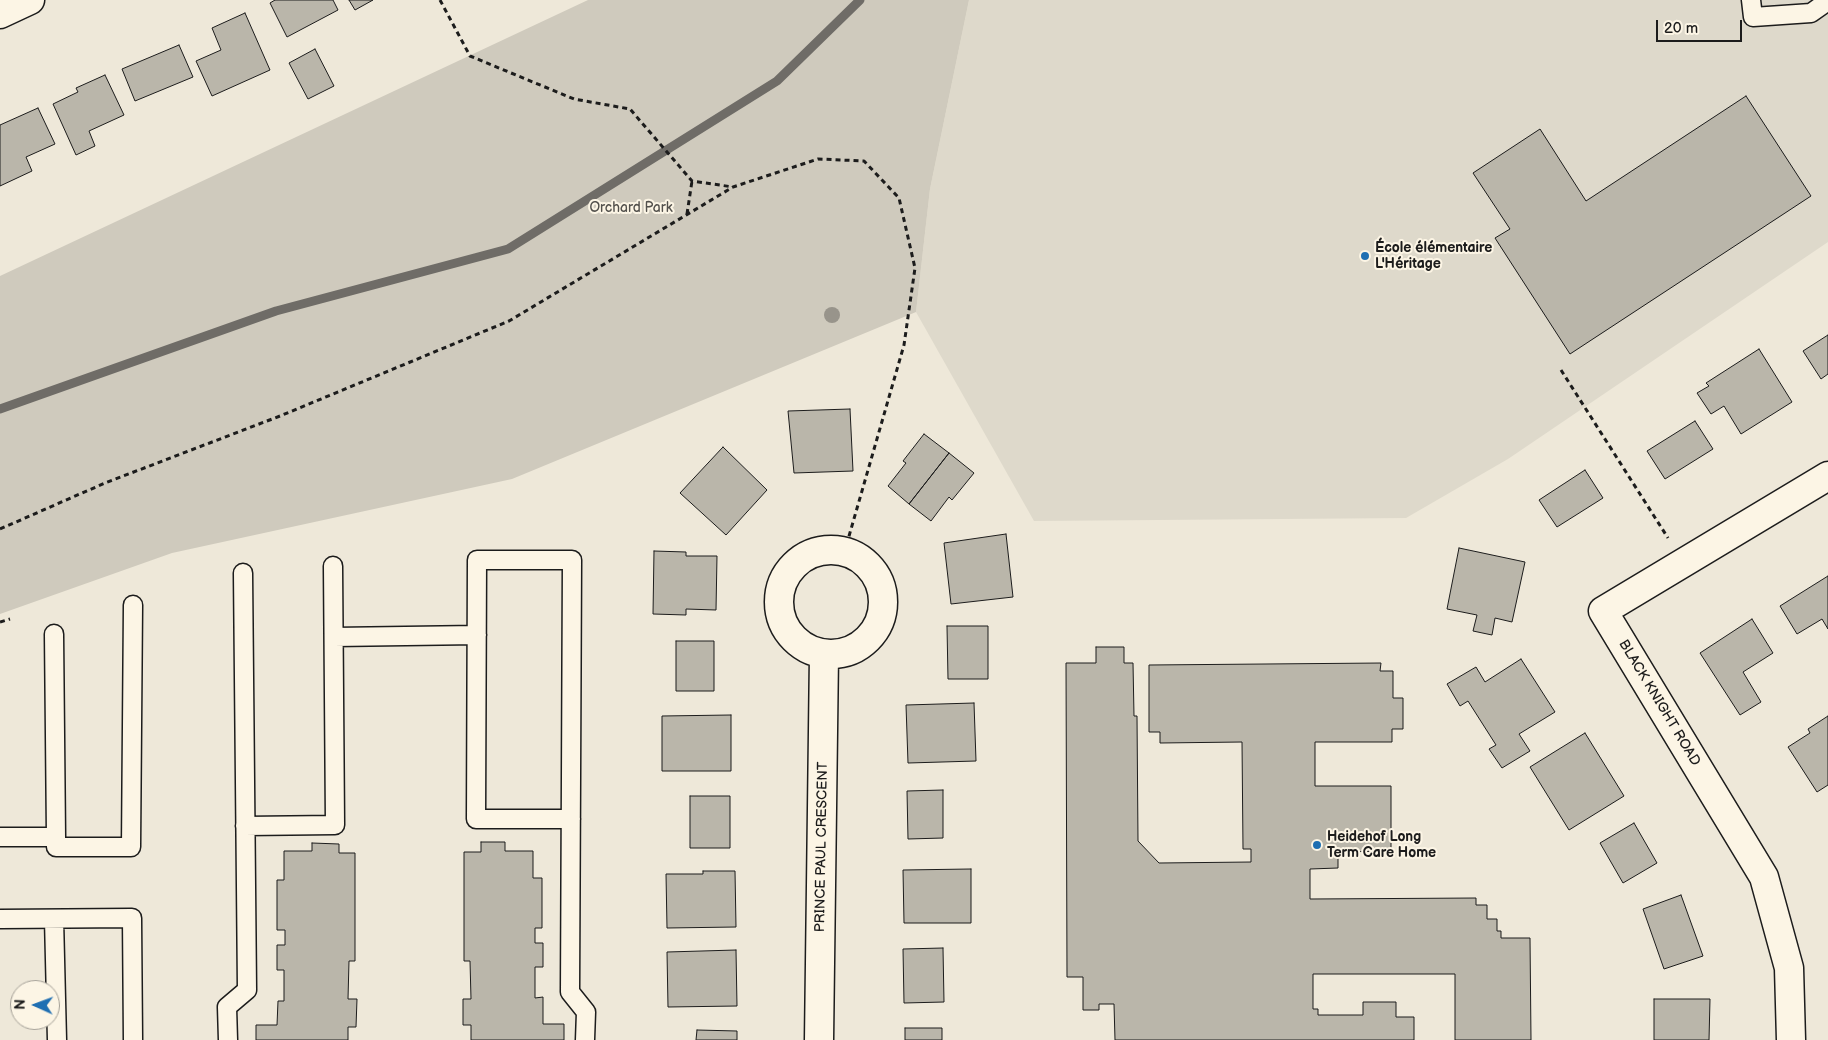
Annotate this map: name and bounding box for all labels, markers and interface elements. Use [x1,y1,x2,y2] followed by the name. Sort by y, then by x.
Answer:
[1658,10,1744,42] scale bar
[1664,19,1698,38] text: 20 m
[589,200,673,216] park label: Orchard Park
[1375,240,1492,272] place label: École élémentaire L'Héritage
[1359,250,1371,262] marker: École élémentaire L'Héritage
[1615,637,1703,769] street label: BLACK KNIGHT ROAD
[812,762,832,932] street label: PRINCE PAUL CRESCENT
[1327,829,1436,862] place label: Heidehof Long Term Care Home
[1311,839,1323,851] marker: Heidehof Long Term Care Home
[10,980,60,1030] north arrow
[12,999,29,1010] text: N

